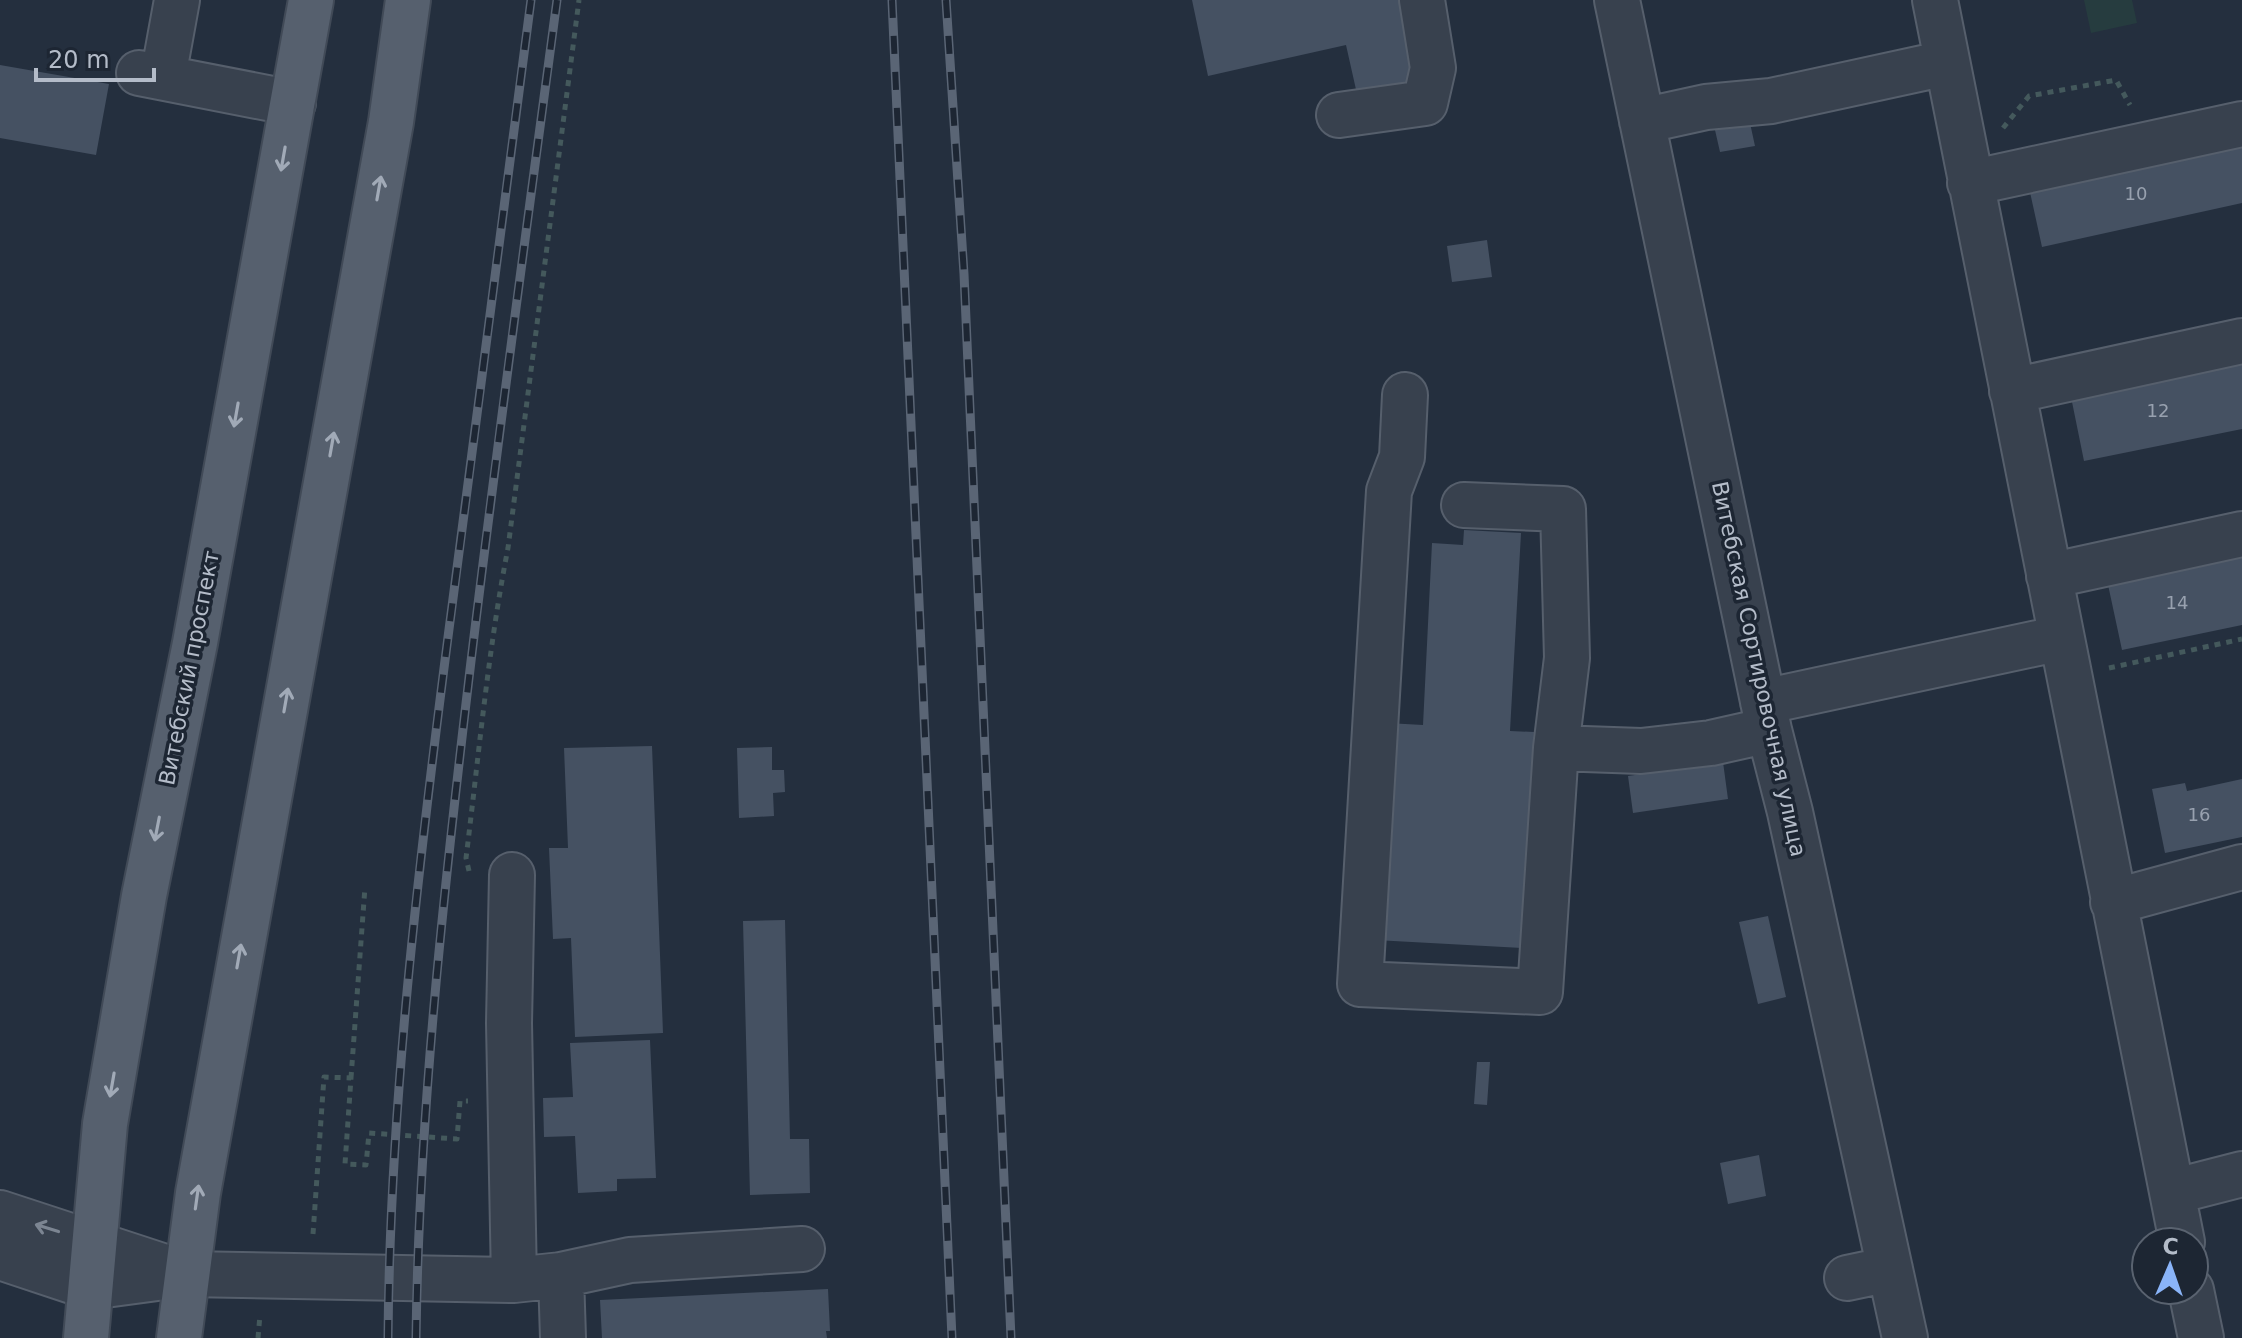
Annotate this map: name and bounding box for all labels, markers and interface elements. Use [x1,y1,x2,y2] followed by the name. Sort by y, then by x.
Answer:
[36,32,154,82] scale bar
[48,46,110,74] text: 20 m
[275,146,290,172] one-way arrow
[372,176,387,201] one-way arrow
[2125,183,2147,204] house number: 10
[2147,400,2169,421] house number: 12
[228,402,243,427] one-way arrow
[326,432,341,457] one-way arrow
[1707,479,1811,859] street label: Витебская Сортировочная улица
[154,549,224,787] street label: Витебский проспект
[2166,592,2188,613] house number: 14
[279,688,294,713] one-way arrow
[2188,804,2210,825] house number: 16
[149,816,164,842] one-way arrow
[233,943,248,969] one-way arrow
[104,1072,119,1097] one-way arrow
[190,1185,205,1210] one-way arrow
[35,1220,61,1235] one-way arrow
[2130,1226,2210,1306] north arrow
[2162,1234,2179,1259] text: С

